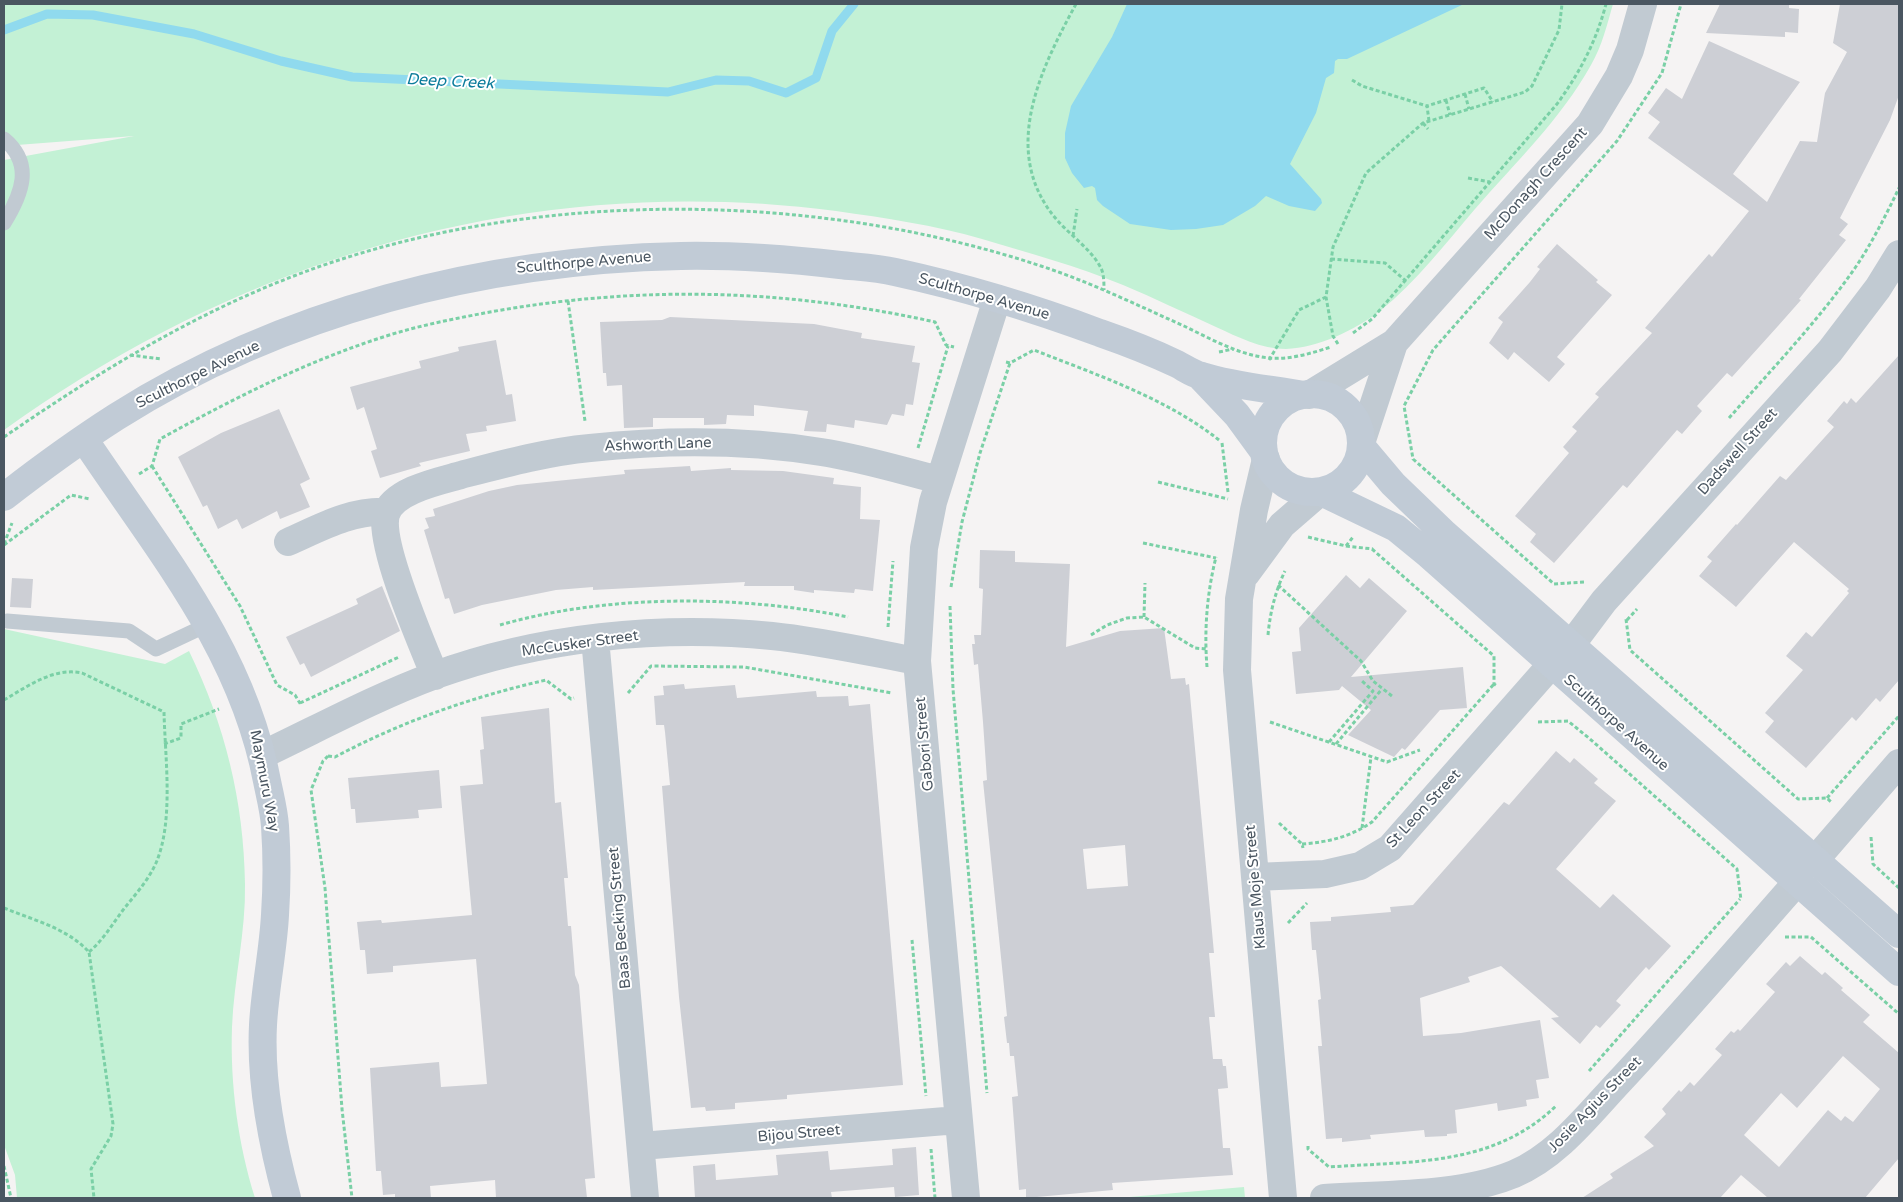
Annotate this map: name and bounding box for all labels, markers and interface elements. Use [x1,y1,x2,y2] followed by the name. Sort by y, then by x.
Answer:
[406,70,494,94] water label: Deep Creek
[1481,124,1591,244] street label: McDonagh Crescent
[516,248,652,278] street label: Sculthorpe Avenue
[916,270,1052,324] street label: Sculthorpe Avenue
[133,337,263,413] street label: Sculthorpe Avenue
[1694,405,1782,499] street label: Dadswell Street
[604,434,712,456] street label: Ashworth Lane
[520,627,640,661] street label: McCusker Street
[1560,671,1672,775] street label: Sculthorpe Avenue
[912,696,938,792] street label: Gabori Street
[245,729,283,833] street label: Maymuru Way
[1383,766,1465,852] street label: St Leon Street
[1242,824,1270,950] street label: Klaus Moje Street
[605,846,635,990] street label: Baas Becking Street
[1545,1053,1645,1157] street label: Josie Agius Street
[757,1121,841,1147] street label: Bijou Street

